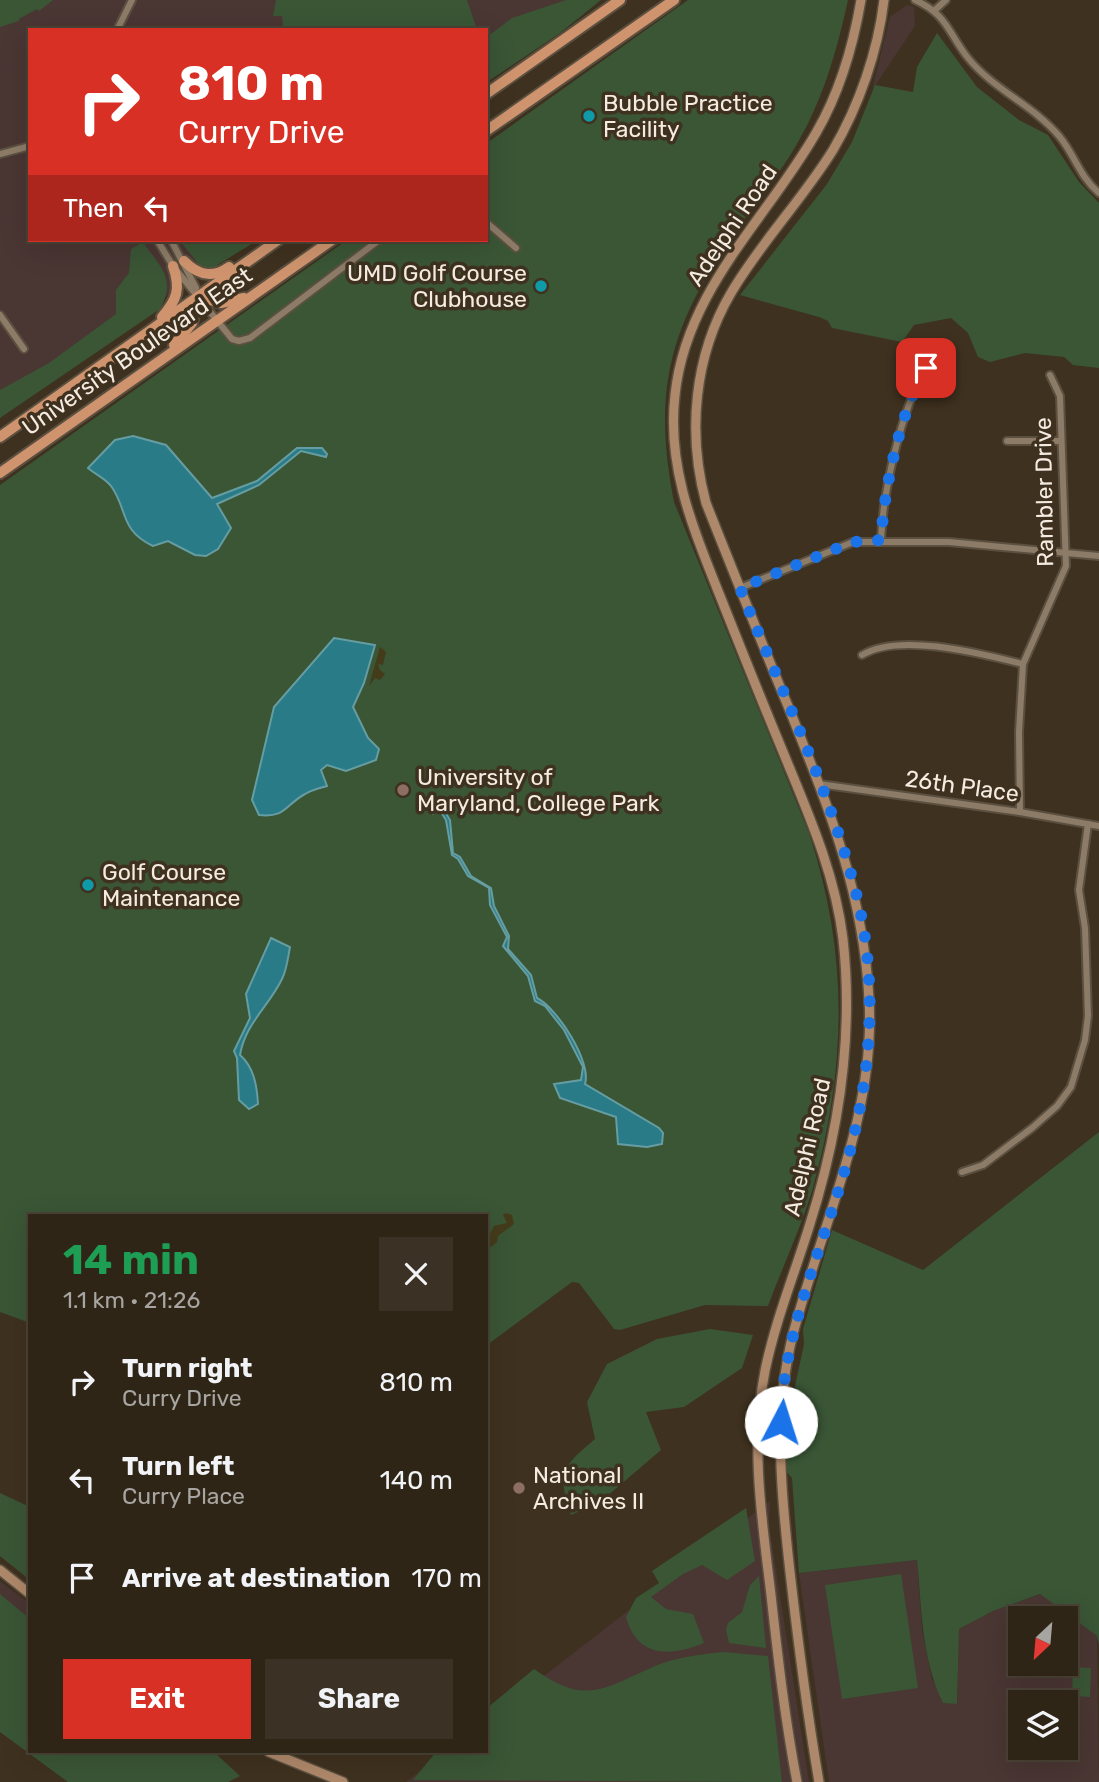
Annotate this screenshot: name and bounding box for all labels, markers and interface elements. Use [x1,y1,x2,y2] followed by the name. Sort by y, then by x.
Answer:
[178,54,324,112] text: 810 m
[63,56,154,147] icon: right
[603,89,773,143] place label: Bubble Practice Facility
[581,108,597,124] marker: Bubble Practice Facility
[178,113,345,151] text: Curry Drive
[681,159,783,291] street label: Adelphi Road
[138,189,176,227] icon: left
[63,193,124,224] text: Then
[347,259,527,313] place label: UMD Golf Course Clubhouse
[17,261,257,441] street label: University Boulevard East
[533,278,549,294] marker: UMD Golf Course Clubhouse
[896,338,956,398] pin
[907,349,945,387] icon: arrive
[1029,417,1059,567] street label: Rambler Drive
[417,763,659,817] place label: University of Maryland, College Park
[903,764,1021,808] street label: 26th Place
[395,782,411,798] marker: University of Maryland, College Park
[102,858,240,912] place label: Golf Course Maintenance
[80,877,96,893] marker: Golf Course Maintenance
[778,1075,836,1219] street label: Adelphi Road
[63,1235,199,1285] text: 14 min
[379,1237,453,1311] button: close
[63,1286,200,1314] text: 1.1 km · 21:26
[122,1353,252,1384] text: Turn right
[63,1363,101,1401] icon: right
[379,1367,453,1398] text: 810 m
[122,1384,242,1412] text: Curry Drive
[744,1385,818,1459] position arrow
[122,1451,234,1482] text: Turn left
[63,1461,101,1499] icon: left
[533,1461,644,1515] place label: National Archives II
[380,1465,453,1496] text: 140 m
[511,1480,527,1496] marker: National Archives II
[122,1482,245,1510] text: Curry Place
[63,1559,101,1597] icon: arrive
[122,1563,390,1594] text: Arrive at destination
[411,1563,482,1594] text: 170 m
[1008,1606,1078,1676] north arrow
[1008,1606,1078,1760] map controls
[63,1659,251,1739] button: Exit
[265,1659,453,1739] button: Share
[1008,1690,1078,1760] button: layers

